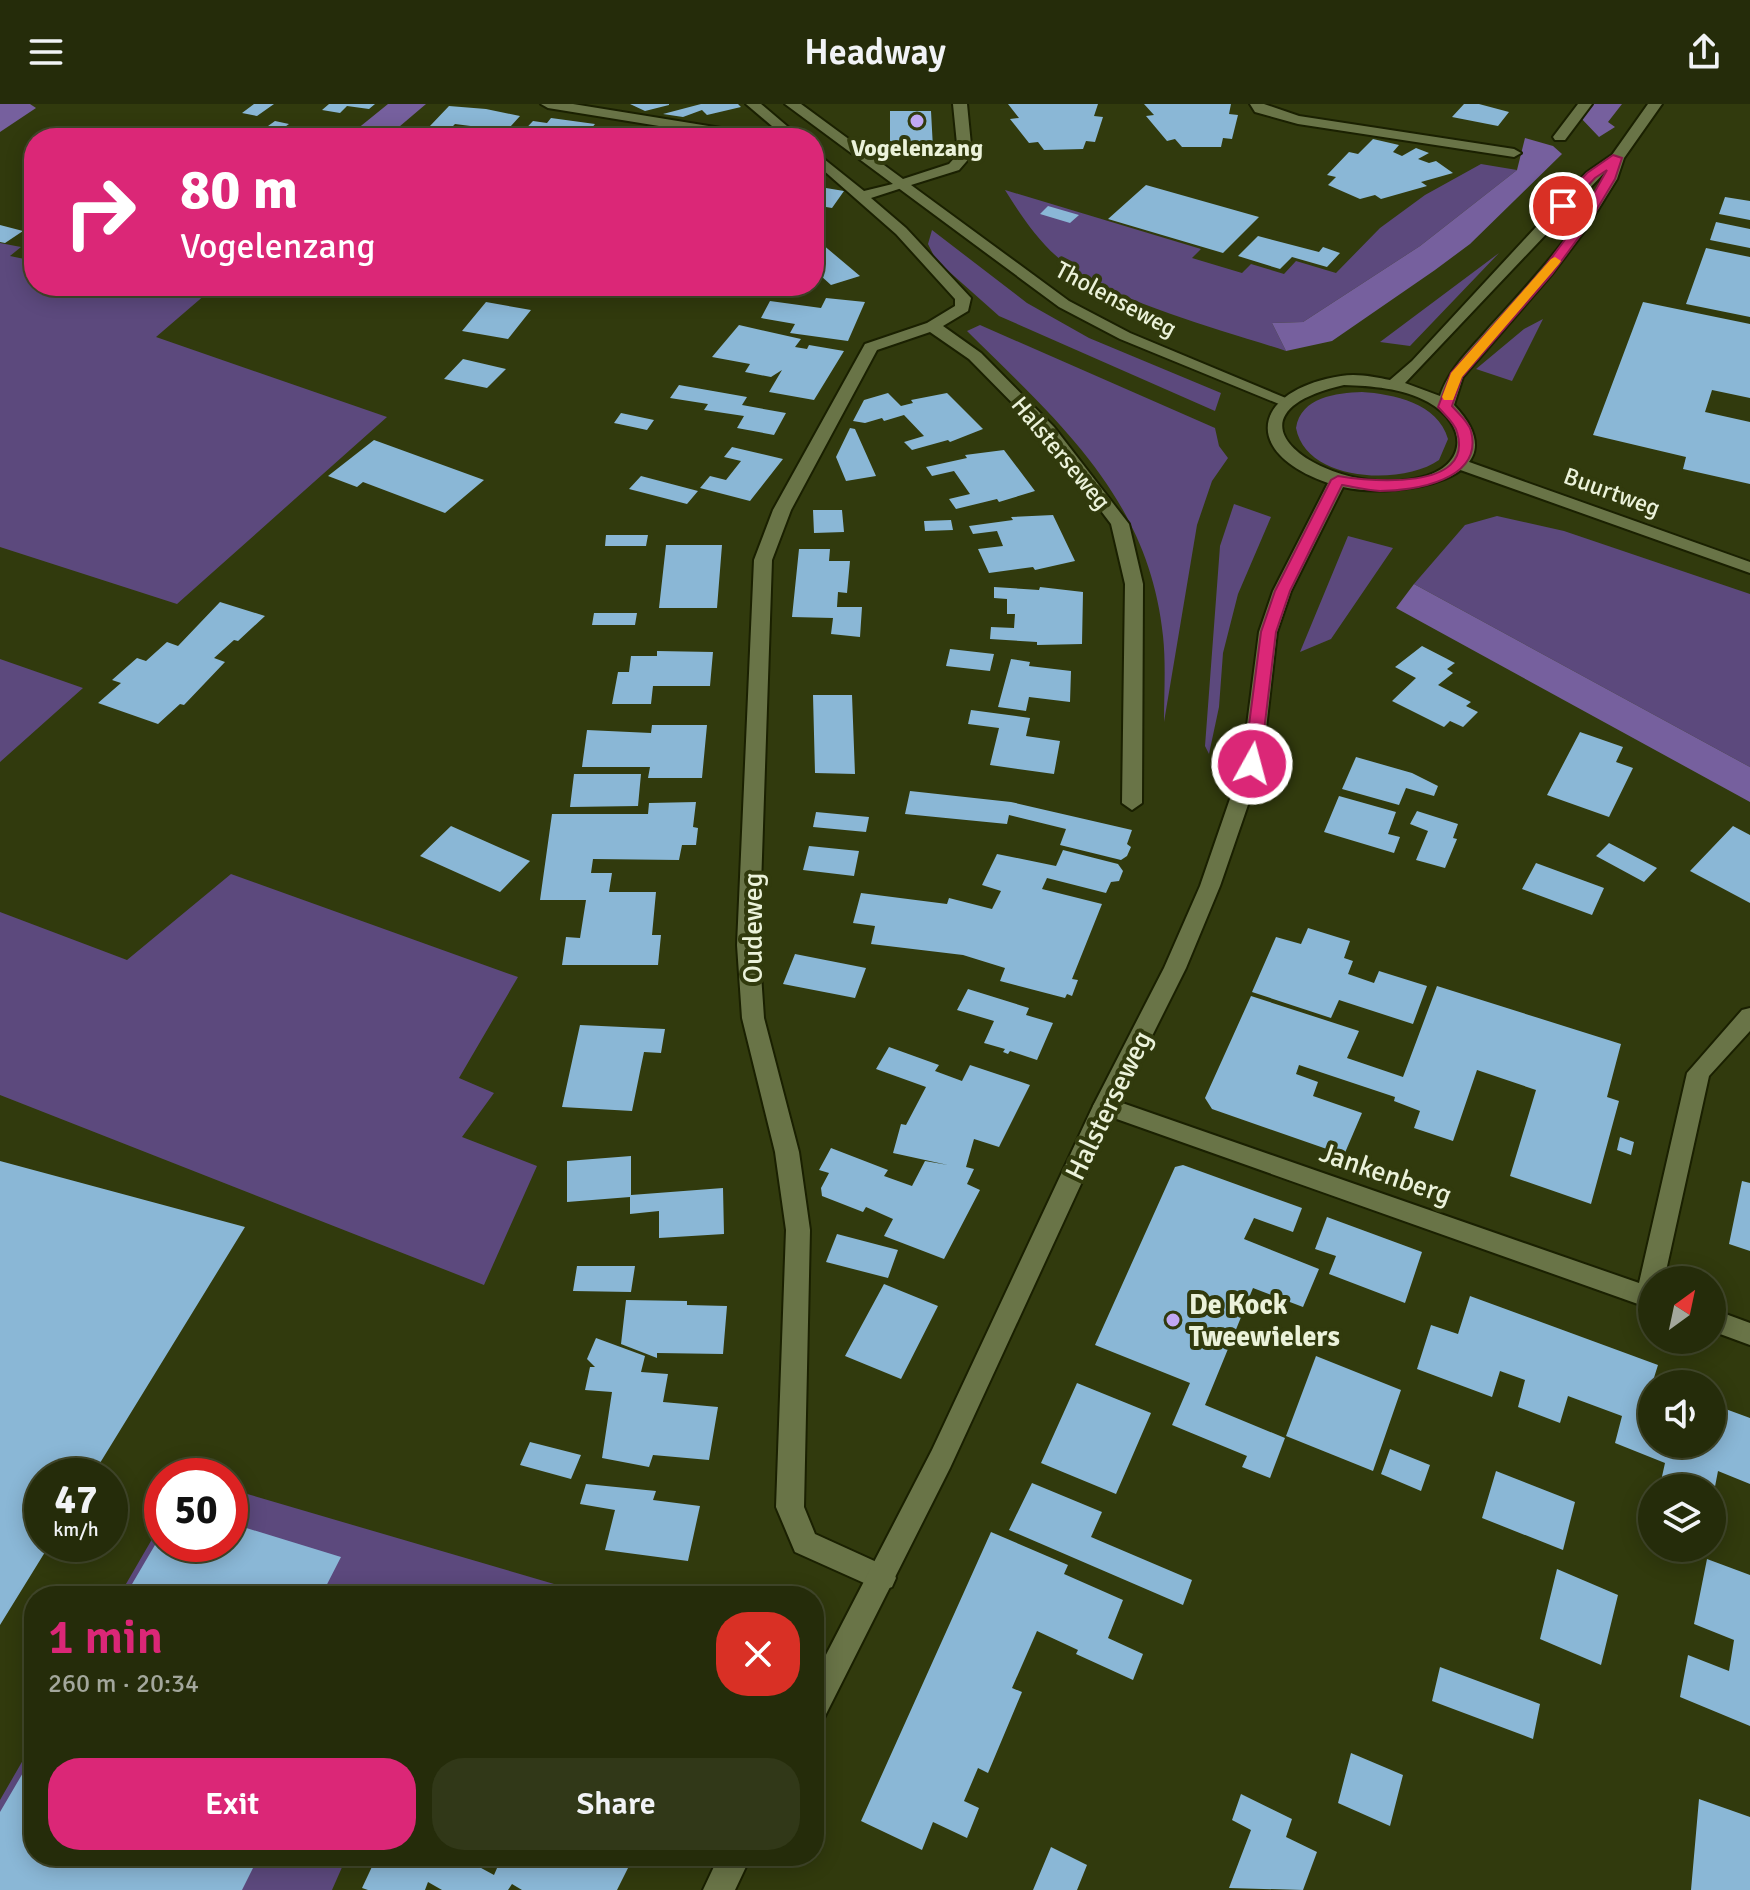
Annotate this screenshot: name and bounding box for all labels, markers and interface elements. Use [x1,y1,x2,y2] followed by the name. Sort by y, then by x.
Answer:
[24,30,68,74] icon: menu
[804,30,946,75] text: Headway
[1682,30,1726,74] icon: share
[908,112,926,130] marker: Vogelenzang
[851,133,983,163] place label: Vogelenzang
[180,155,298,224] text: 80 m
[48,160,152,264] icon: right
[1529,172,1597,240] pin
[1541,184,1585,228] icon: arrive
[180,224,375,269] text: Vogelenzang
[1050,254,1182,344] street label: Tholenseweg
[1005,390,1117,516] street label: Halsterseweg
[1560,461,1664,523] street label: Buurtweg
[1210,722,1294,806] position arrow
[736,873,770,983] street label: Oudeweg
[1058,1025,1160,1186] street label: Halsterseweg
[1315,1135,1456,1212] street label: Jankenberg
[1638,1266,1726,1354] north arrow
[1638,1266,1726,1562] map controls
[1189,1288,1340,1354] place label: De Kock Tweewielers
[1164,1311,1182,1329] marker: De Kock Tweewielers
[1638,1370,1726,1458] button: sound
[144,1458,248,1562] speed limit sign: 50
[1638,1474,1726,1562] button: layers
[54,1475,98,1525] text: 47
[53,1517,99,1542] text: km/h
[48,1608,163,1667] text: 1 min
[716,1612,800,1696] button: close
[48,1668,199,1700] text: 260 m · 20:34
[48,1758,416,1850] button: Exit
[432,1758,800,1850] button: Share

